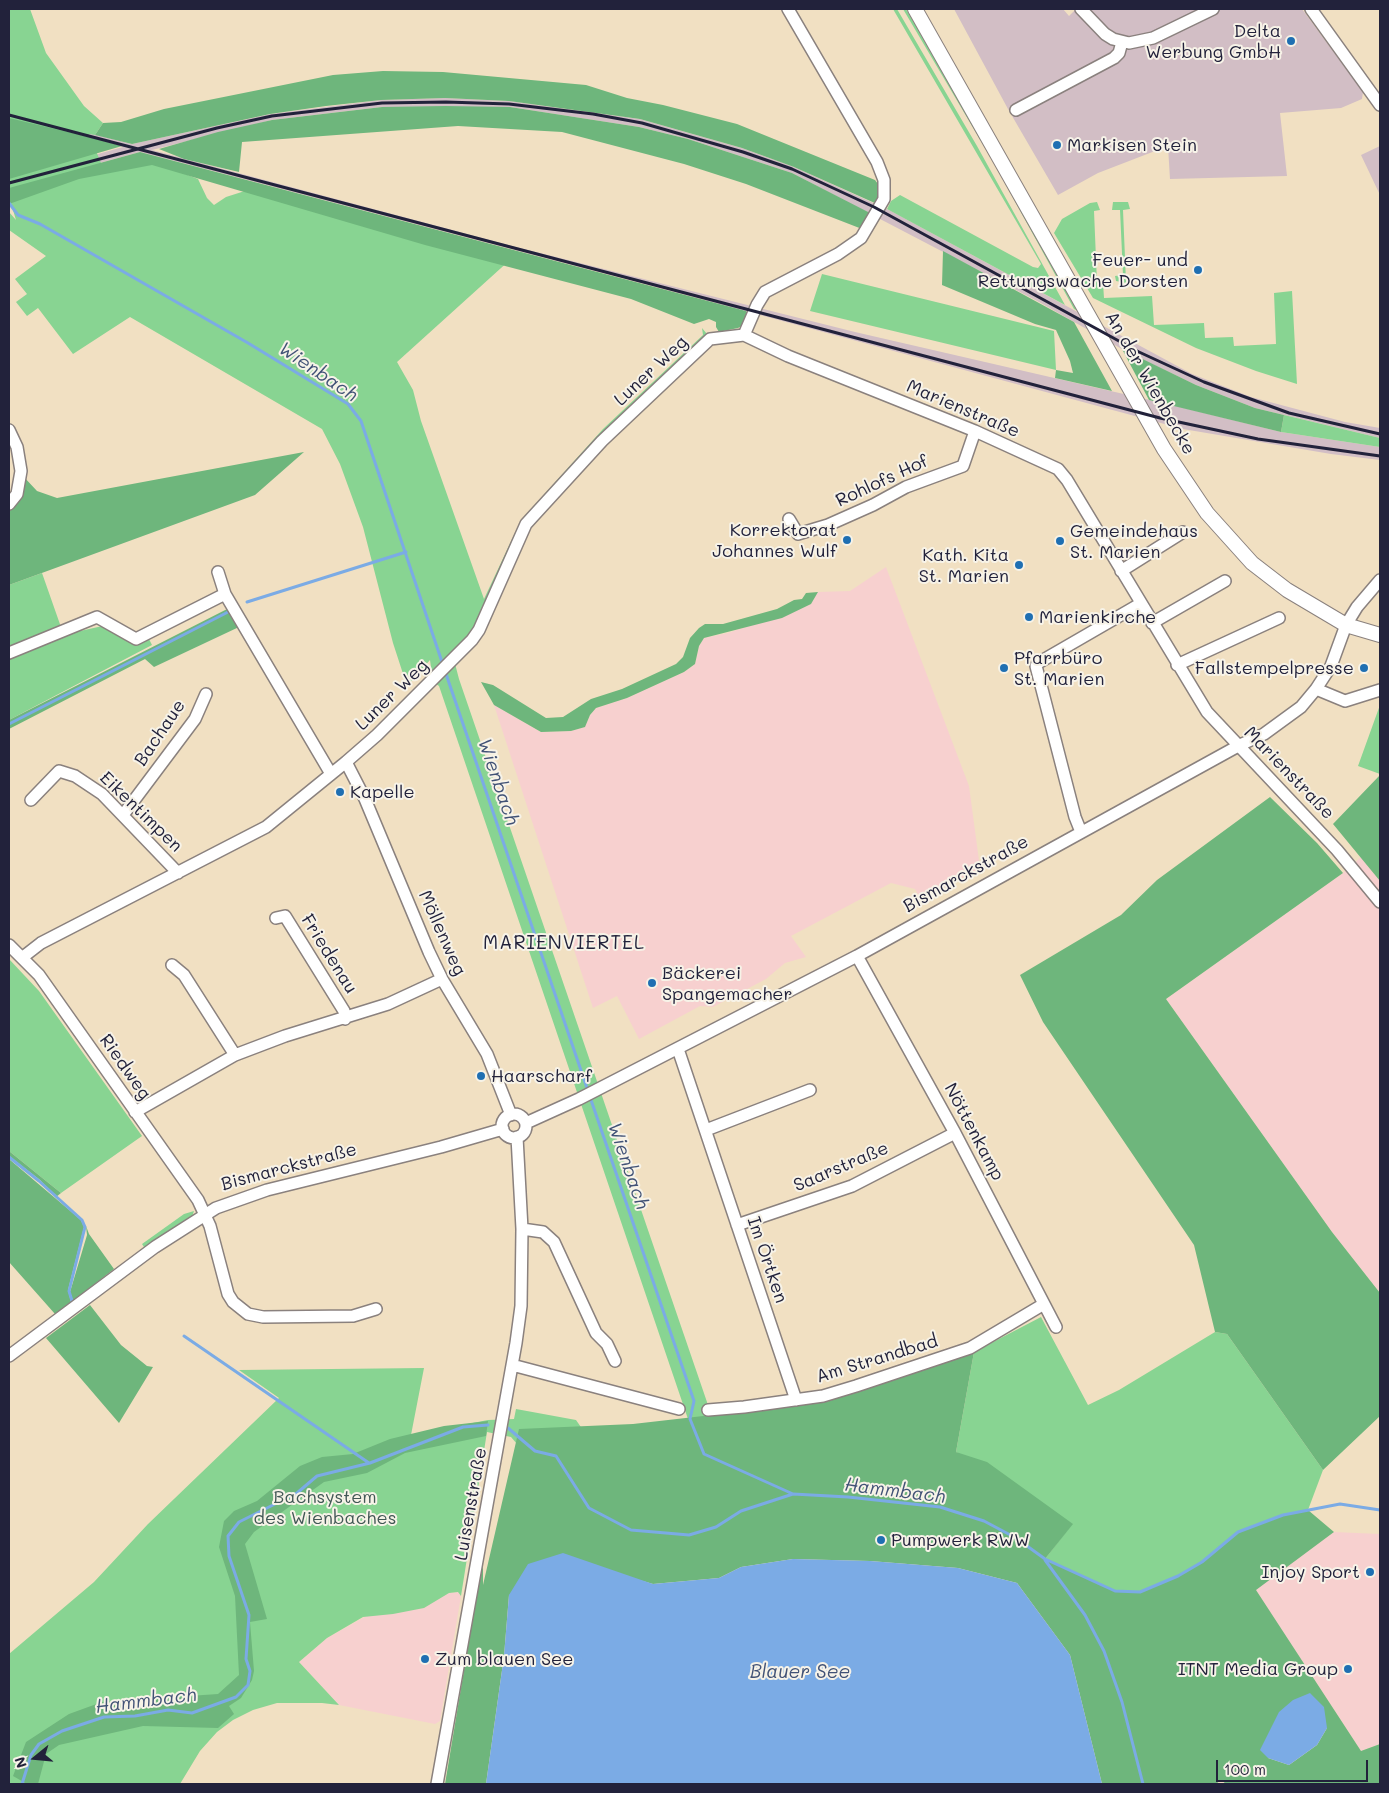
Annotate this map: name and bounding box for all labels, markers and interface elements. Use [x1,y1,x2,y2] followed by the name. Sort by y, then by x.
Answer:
[1146,20,1281,62] place label: Delta Werbung GmbH
[1285,35,1297,47] marker: Delta Werbung GmbH
[1067,134,1197,156] place label: Markisen Stein
[1051,139,1063,151] marker: Markisen Stein
[978,249,1188,292] place label: Feuer- und Rettungswache Dorsten
[1192,264,1204,276] marker: Feuer- und Rettungswache Dorsten
[1100,308,1200,458] street label: An der Wienbecke
[610,332,692,410] street label: Luner Weg
[274,337,362,407] water label: Wienbach
[903,375,1023,443] street label: Marienstraße
[832,450,932,512] street label: Rohlofs Hof
[712,519,837,562] place label: Korrektorat Johannes Wulf
[1070,520,1198,562] place label: Gemeindehaus St. Marien
[841,534,853,546] marker: Korrektorat Johannes Wulf
[1054,535,1066,547] marker: Gemeindehaus St. Marien
[919,544,1009,586] place label: Kath. Kita St. Marien
[1013,559,1025,571] marker: Kath. Kita St. Marien
[1039,606,1156,628] place label: Marienkirche
[1023,611,1035,623] marker: Marienkirche
[1014,647,1104,690] place label: Pfarrbüro St. Marien
[351,655,433,735] street label: Luner Weg
[1195,657,1354,679] place label: Fallstempelpresse
[998,662,1010,674] marker: Pfarrbüro St. Marien
[1358,662,1370,674] marker: Fallstempelpresse
[130,696,190,770] street label: Bachaue
[1239,722,1339,824] street label: Marienstraße
[472,735,524,829] water label: Wienbach
[95,767,187,857] street label: Eikentimpen
[350,781,415,803] place label: Kapelle
[334,786,346,798] marker: Kapelle
[900,831,1032,917] street label: Bismarckstraße
[414,887,470,979] street label: Möllenweg
[296,910,362,998] street label: Friedenau
[481,932,647,954] district label: MARIENVIERTEL
[662,962,792,1004] place label: Bäckerei Spangemacher
[646,977,658,989] marker: Bäckerei Spangemacher
[95,1030,155,1104] street label: Riedweg
[491,1065,592,1087] place label: Haarscharf
[475,1070,487,1082] marker: Haarscharf
[939,1080,1009,1184] street label: Nöttenkamp
[602,1119,654,1213] water label: Wienbach
[790,1137,892,1197] street label: Saarstraße
[219,1138,359,1196] street label: Bismarckstraße
[742,1214,792,1306] street label: Im Örtken
[813,1330,941,1388] street label: Am Strandbad
[450,1446,492,1562] street label: Luisenstraße
[843,1474,947,1508] water label: Hammbach
[254,1486,396,1528] park label: Bachsystem des Wienbaches
[891,1529,1030,1551] place label: Pumpwerk RWW
[875,1534,887,1546] marker: Pumpwerk RWW
[1261,1561,1360,1583] place label: Injoy Sport
[1364,1566,1376,1578] marker: Injoy Sport
[435,1648,573,1670] place label: Zum blauen See
[419,1653,431,1665] marker: Zum blauen See
[1178,1658,1338,1680] place label: ITNT Media Group
[750,1661,850,1683] water label: Blauer See
[1342,1663,1354,1675] marker: ITNT Media Group
[94,1684,198,1718] water label: Hammbach
[10,1733,60,1783] north arrow
[1219,1750,1372,1782] scale bar
[10,1755,31,1770] text: N
[1224,1759,1266,1779] text: 100 m

